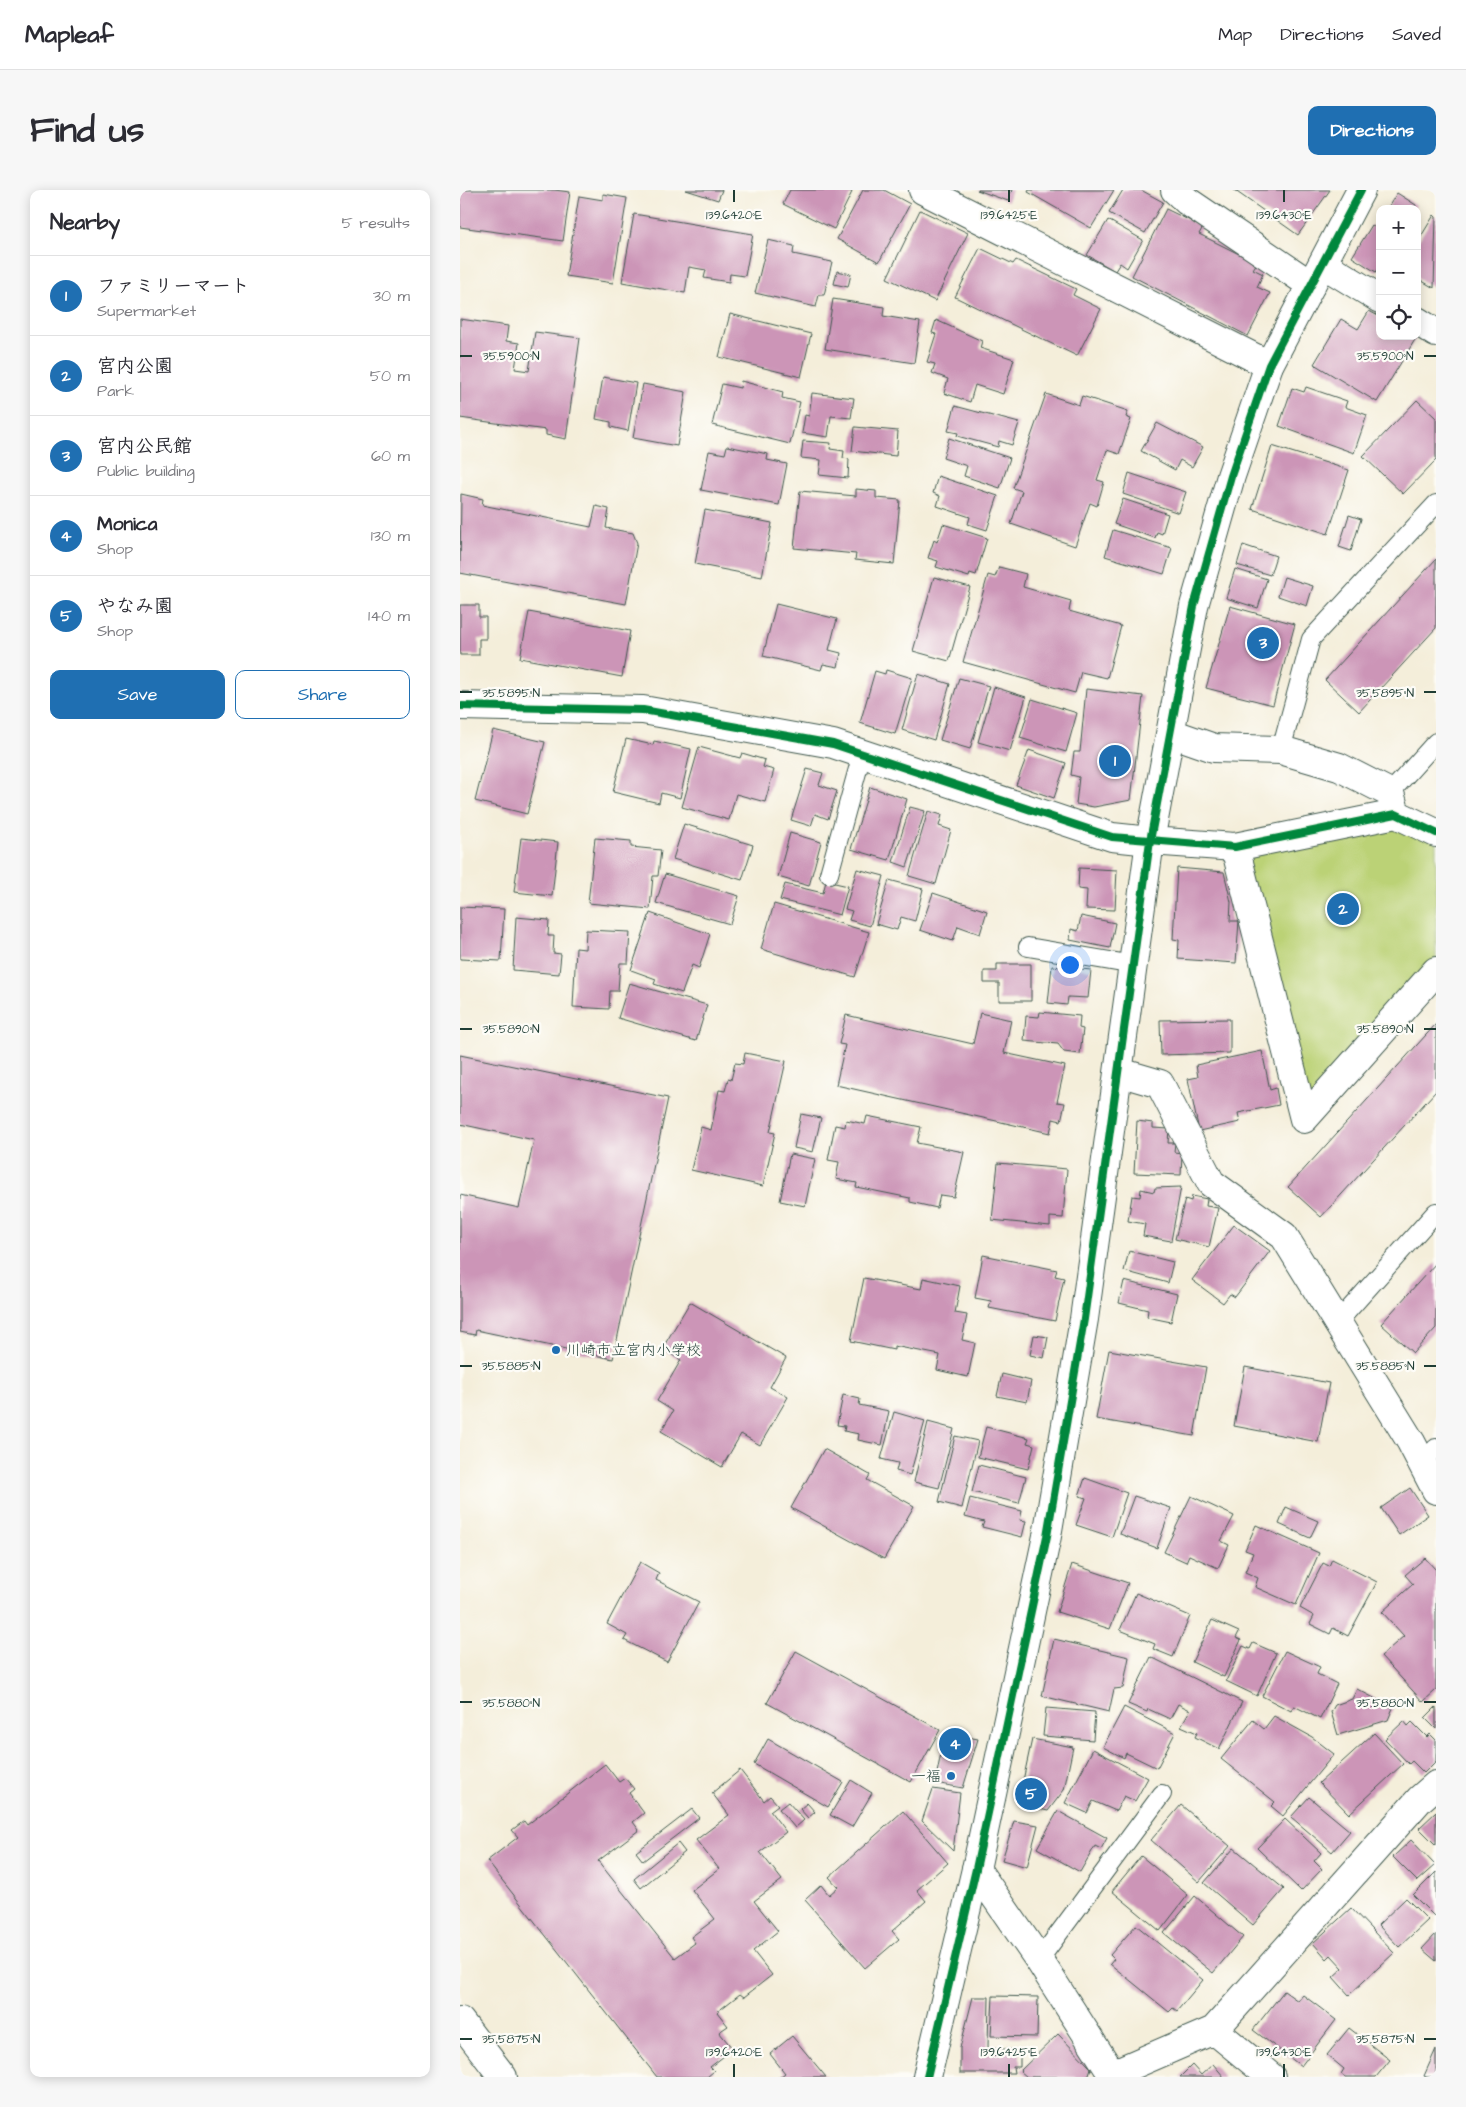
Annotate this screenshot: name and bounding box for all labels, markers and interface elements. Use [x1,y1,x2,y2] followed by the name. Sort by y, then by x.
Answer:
[25,18,114,52] text: Mapleaf
[1218,22,1252,47] text: Map
[1280,22,1364,47] text: Directions
[1392,22,1441,47] text: Saved
[30,106,144,155] text: Find us
[1308,106,1436,155] button: Directions
[1376,205,1421,340] map controls
[1376,205,1421,250] button: +
[706,207,762,224] text: 139.6420°E
[981,207,1037,224] text: 139.6425°E
[1256,207,1312,224] text: 139.6430°E
[50,208,120,237] text: Nearby
[342,212,410,234] text: 5 results
[1376,250,1421,295] button: −
[97,273,250,300] text: ファミリーマート
[65,285,67,307] text: 1
[373,285,410,307] text: 30 m
[1376,295,1421,340] button: locate
[97,300,196,322] text: Supermarket
[483,348,540,365] text: 35.5900°N
[1357,348,1414,365] text: 35.5900°N
[97,353,173,380] text: 宮内公園
[61,365,71,387] text: 2
[370,365,410,387] text: 50 m
[97,380,134,402] text: Park
[97,433,192,460] text: 宮内公民館
[62,445,70,467] text: 3
[371,445,410,467] text: 60 m
[97,460,195,482] text: Public building
[97,511,157,538] text: Monica
[61,525,71,547] text: 4
[371,525,410,547] text: 130 m
[97,538,133,560] text: Shop
[97,593,173,620] text: やなみ園
[60,605,72,627] text: 5
[368,605,410,627] text: 140 m
[97,620,133,642] text: Shop
[1247,624,1279,662] pin: 3
[50,670,225,719] button: Save
[235,670,410,719] button: Share
[482,685,541,702] text: 35.5895°N
[1356,685,1415,702] text: 35.5895°N
[1099,742,1131,780] pin: 1
[1327,890,1359,928] pin: 2
[1057,952,1083,978] your location
[482,1021,540,1038] text: 35.5890°N
[1356,1021,1414,1038] text: 35.5890°N
[566,1340,701,1361] place label: 川崎市立宮内小学校
[550,1344,562,1356] marker: 川崎市立宮内小学校
[481,1358,541,1375] text: 35.5885°N
[1355,1358,1415,1375] text: 35.5885°N
[482,1695,541,1712] text: 35.5880°N
[1356,1695,1415,1712] text: 35.5880°N
[939,1725,971,1763] pin: 4
[911,1766,941,1787] place label: 一福
[945,1770,957,1782] marker: 一福
[1015,1775,1047,1813] pin: 5
[482,2031,541,2048] text: 35.5875°N
[1356,2031,1415,2048] text: 35.5875°N
[706,2044,762,2061] text: 139.6420°E
[981,2044,1037,2061] text: 139.6425°E
[1256,2044,1312,2061] text: 139.6430°E

